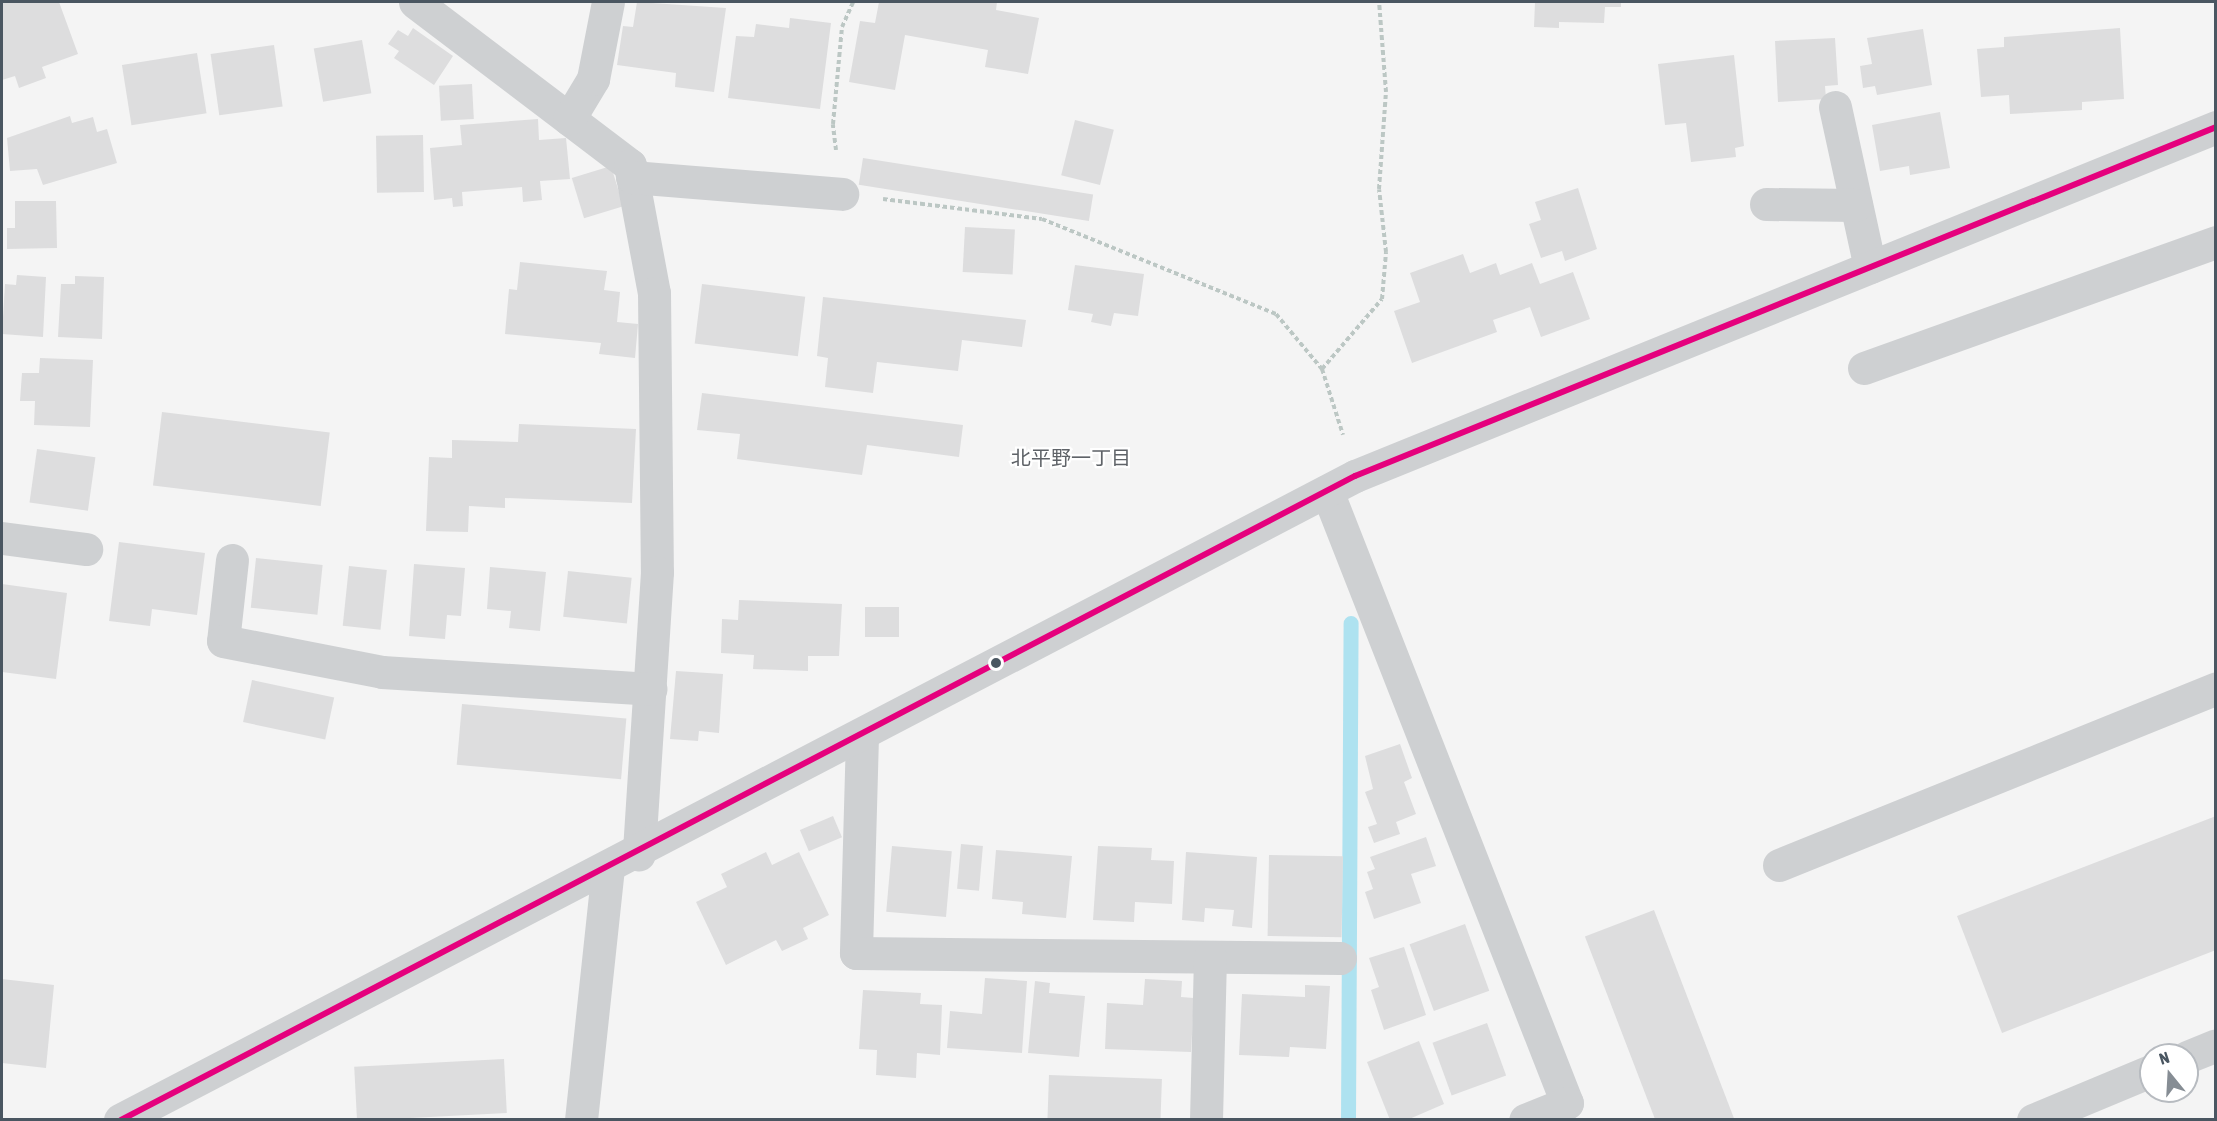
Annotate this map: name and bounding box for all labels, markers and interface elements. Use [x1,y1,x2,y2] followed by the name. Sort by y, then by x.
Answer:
[1011,445,1131,469] district label: 北平野一丁目
[990,657,1002,669] unlabelled marker
[2139,1043,2199,1103] north arrow
[2157,1048,2171,1068] text: N

